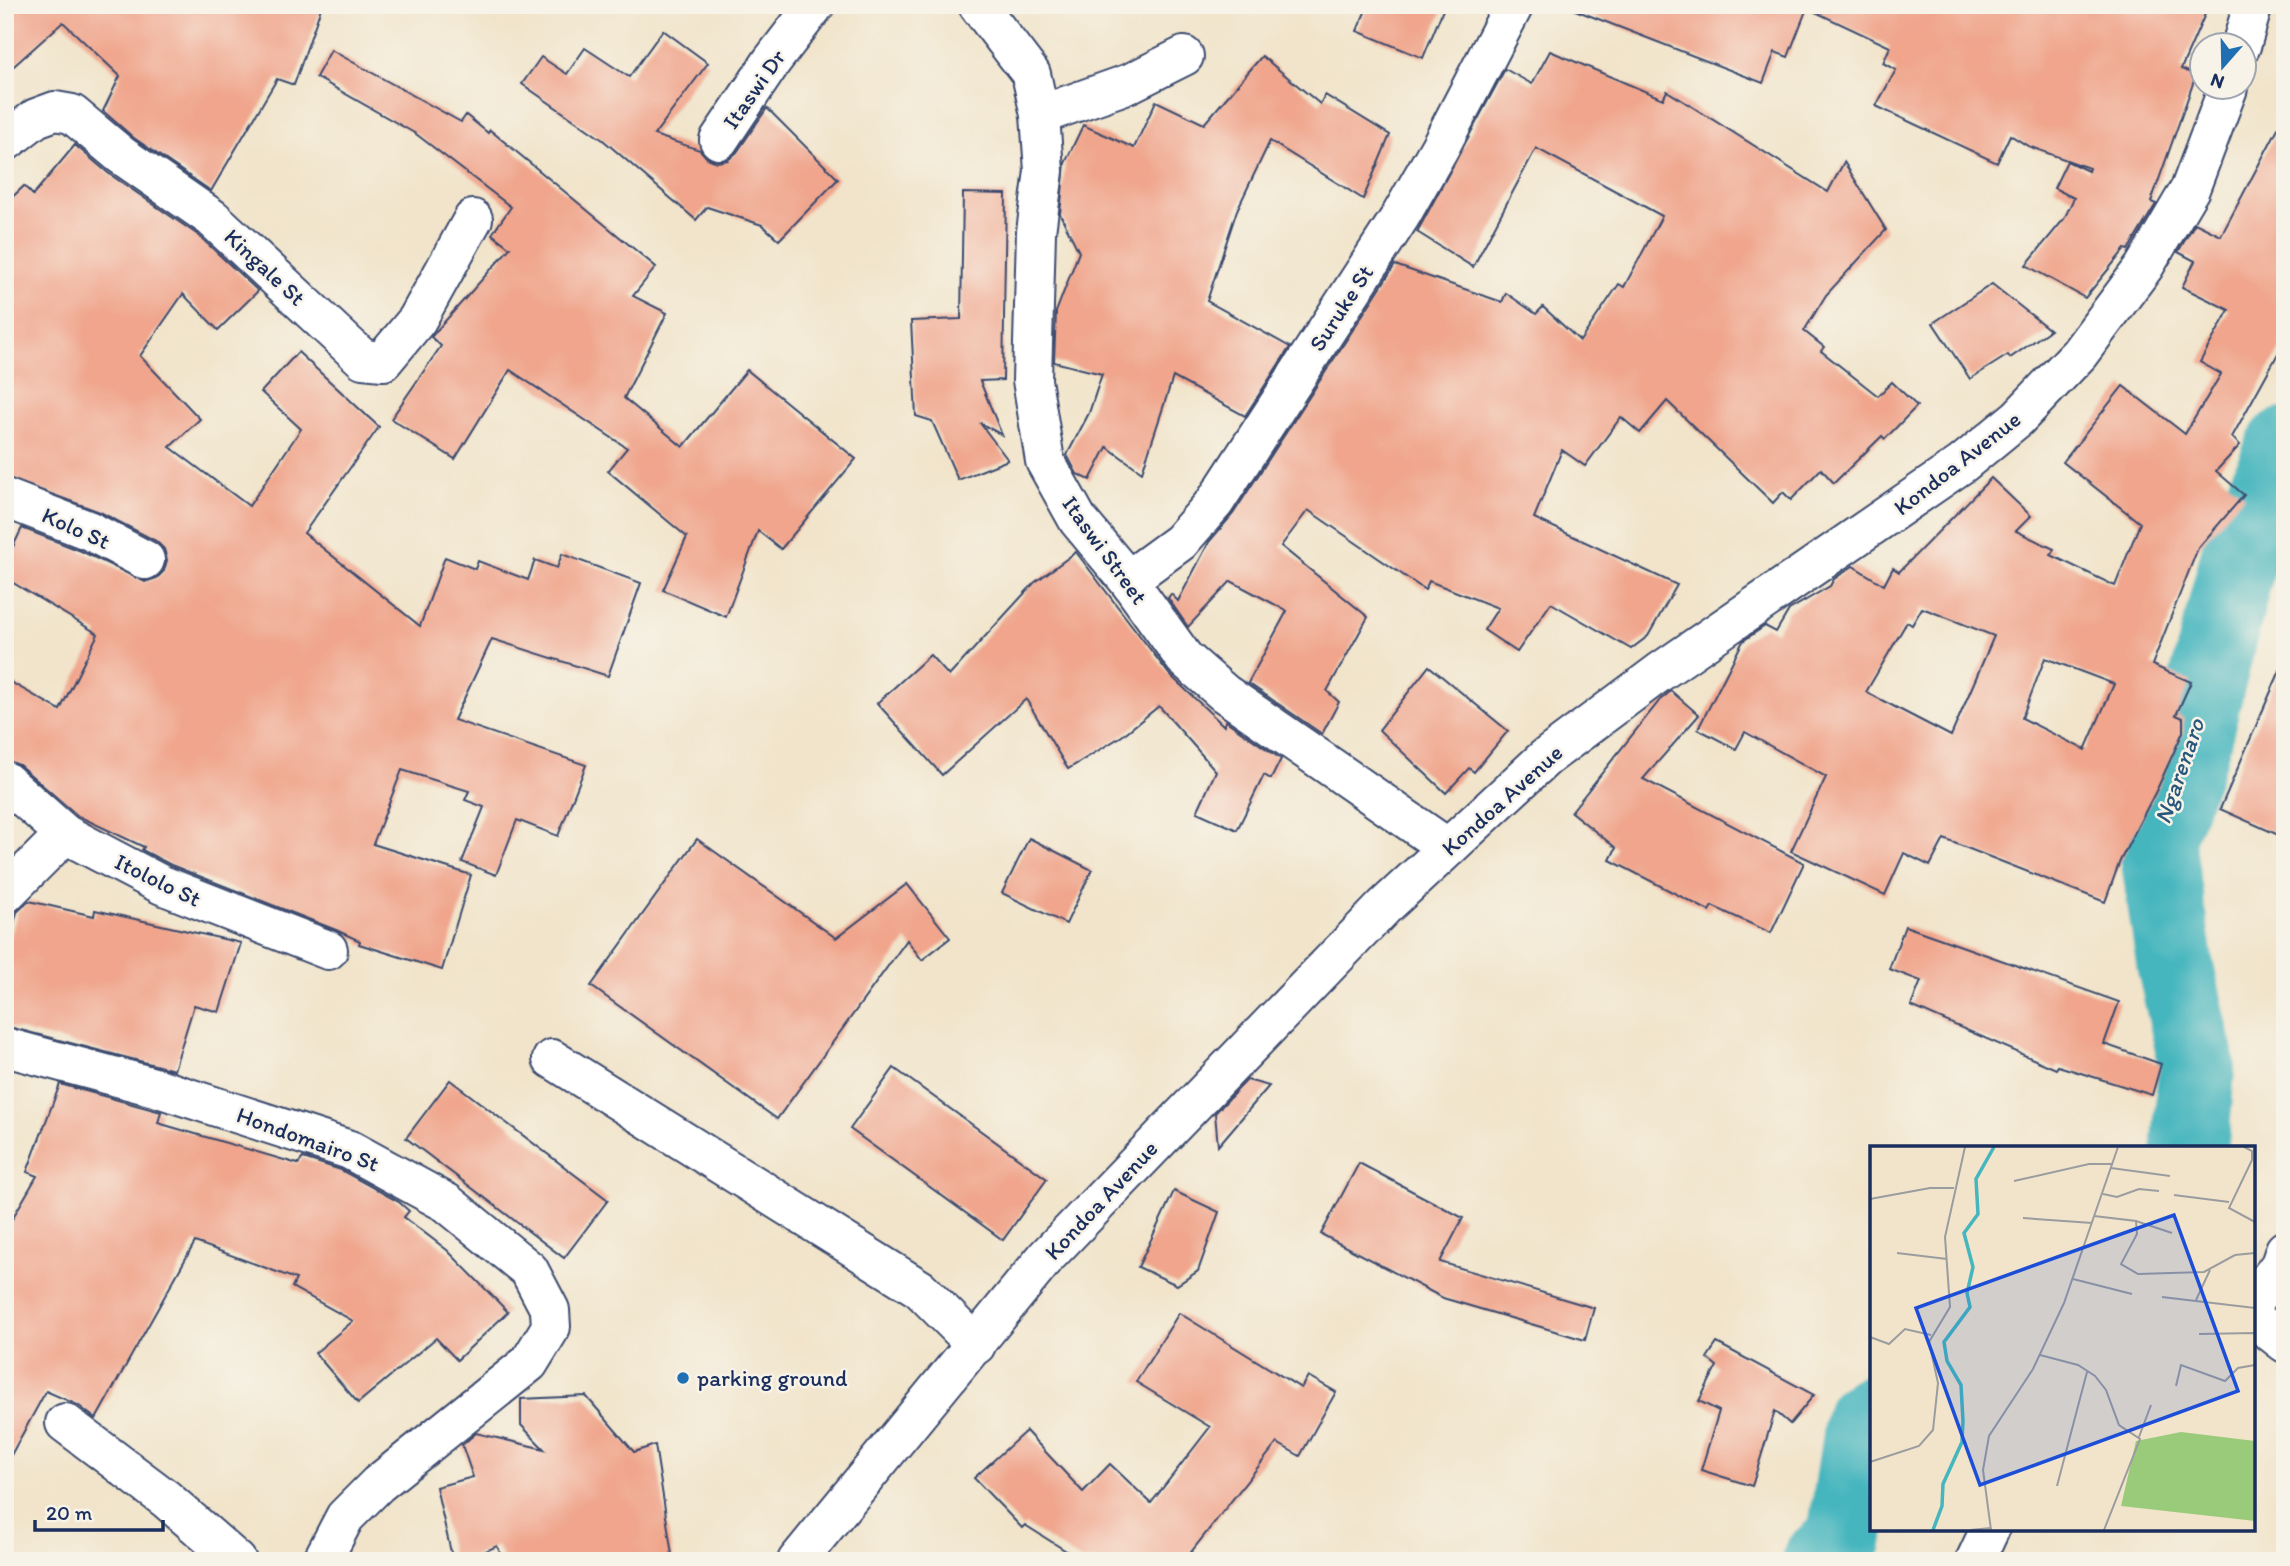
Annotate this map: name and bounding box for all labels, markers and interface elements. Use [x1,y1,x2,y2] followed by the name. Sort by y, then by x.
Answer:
[2188,32,2258,102] north arrow
[717,44,791,134] street label: Itaswi Dr
[2207,69,2227,95] text: N
[219,222,311,312] street label: Kingale St
[1303,259,1379,356] street label: Suruke St
[1888,405,2026,521] street label: Kondoa Avenue
[1056,490,1154,610] street label: Itaswi Street
[38,501,115,555] street label: Kolo St
[2147,714,2211,827] water label: Ngarenaro
[1436,738,1568,862] street label: Kondoa Avenue
[110,847,206,913] street label: Itololo St
[233,1100,383,1178] street label: Hondomairo St
[1038,1134,1164,1266] street label: Kondoa Avenue
[1870,1146,2255,1531] inset map
[697,1364,848,1392] place label: parking ground
[675,1370,691,1386] marker: parking ground
[35,1489,163,1533] scale bar
[46,1500,93,1525] text: 20 m

